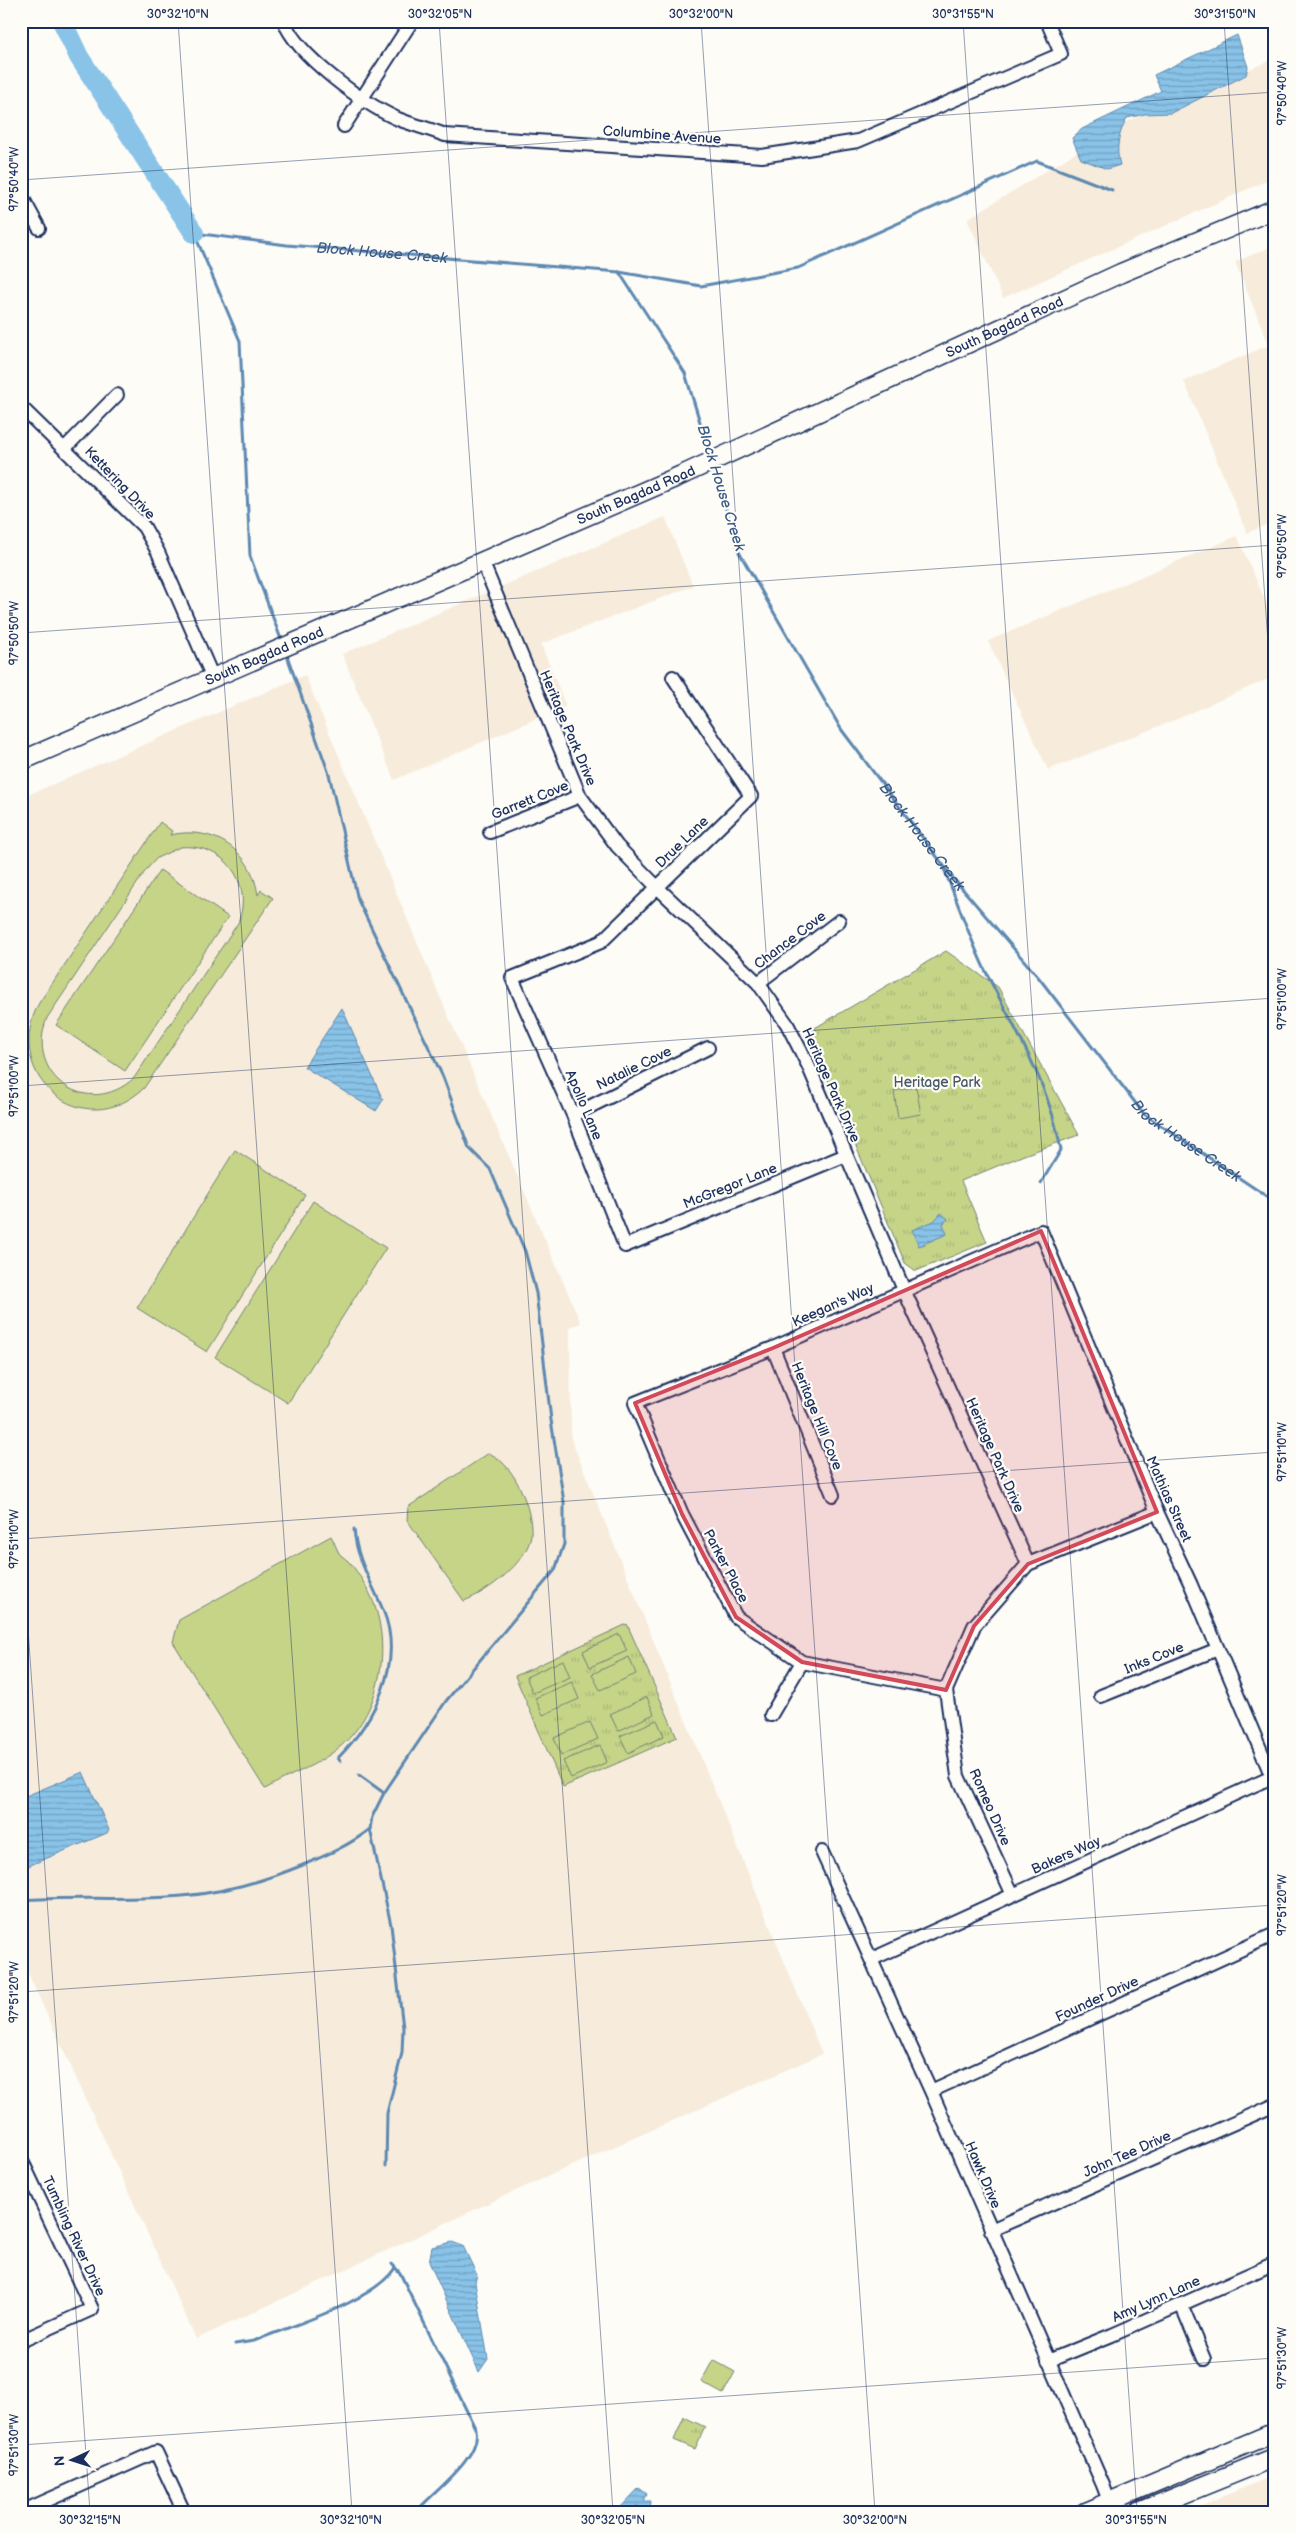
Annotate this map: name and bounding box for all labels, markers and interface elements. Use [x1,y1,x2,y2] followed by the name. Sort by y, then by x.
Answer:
[147,7,209,22] text: 30°32'10"N
[408,7,472,22] text: 30°32'05"N
[669,7,733,22] text: 30°32'00"N
[932,7,994,22] text: 30°31'55"N
[1194,7,1256,22] text: 30°31'50"N
[1275,61,1290,125] text: 97°50'40"W
[602,122,722,148] street label: Columbine Avenue
[7,147,22,211] text: 97°50'40"W
[316,238,449,268] water label: Block House Creek
[943,292,1066,361] street label: South Bagdad Road
[693,423,749,554] water label: Block House Creek
[81,443,159,523] street label: Kettering Drive
[574,462,698,528] street label: South Bagdad Road
[1275,514,1290,578] text: 97°50'50"W
[7,601,22,665] text: 97°50'50"W
[202,623,326,689] street label: South Bagdad Road
[536,668,600,788] street label: Heritage Park Drive
[489,777,571,823] street label: Garrett Cove
[875,779,970,895] water label: Block House Creek
[652,813,712,871] street label: Drue Lane
[751,907,829,973] street label: Chance Cove
[1275,968,1290,1030] text: 97°51'00"W
[798,1025,864,1145] street label: Heritage Park Drive
[594,1043,674,1093] street label: Natalie Cove
[7,1055,22,1117] text: 97°51'00"W
[562,1067,606,1143] street label: Apollo Lane
[894,1074,981,1091] park label: Heritage Park
[1127,1096,1246,1187] water label: Block House Creek
[681,1159,779,1213] street label: McGregor Lane
[789,1279,877,1331] street label: Keegan's Way
[788,1359,846,1473] street label: Heritage Hill Cove
[962,1395,1028,1515] street label: Heritage Park Drive
[1275,1422,1290,1482] text: 97°51'10"W
[1142,1453,1196,1545] street label: Mathias Street
[7,1509,22,1569] text: 97°51'10"W
[700,1526,752,1606] street label: Parker Place
[1122,1638,1186,1678] street label: Inks Cove
[965,1766,1015,1848] street label: Romeo Drive
[1029,1832,1104,1878] street label: Bakers Way
[1275,1874,1290,1936] text: 97°51'20"W
[7,1961,22,2023] text: 97°51'20"W
[1053,1972,1141,2026] street label: Founder Drive
[1080,2127,1174,2181] street label: John Tee Drive
[961,2139,1005,2211] street label: Hawk Drive
[39,2173,109,2299] street label: Tumbling River Drive
[1109,2272,1203,2326] street label: Amy Lynn Lane
[1275,2327,1290,2389] text: 97°51'30"W
[7,2414,22,2476] text: 97°51'30"W
[48,2436,98,2486] north arrow
[51,2455,68,2467] text: N
[59,2513,121,2528] text: 30°32'15"N
[320,2513,382,2528] text: 30°32'10"N
[581,2513,645,2528] text: 30°32'05"N
[843,2513,907,2528] text: 30°32'00"N
[1105,2513,1167,2528] text: 30°31'55"N

